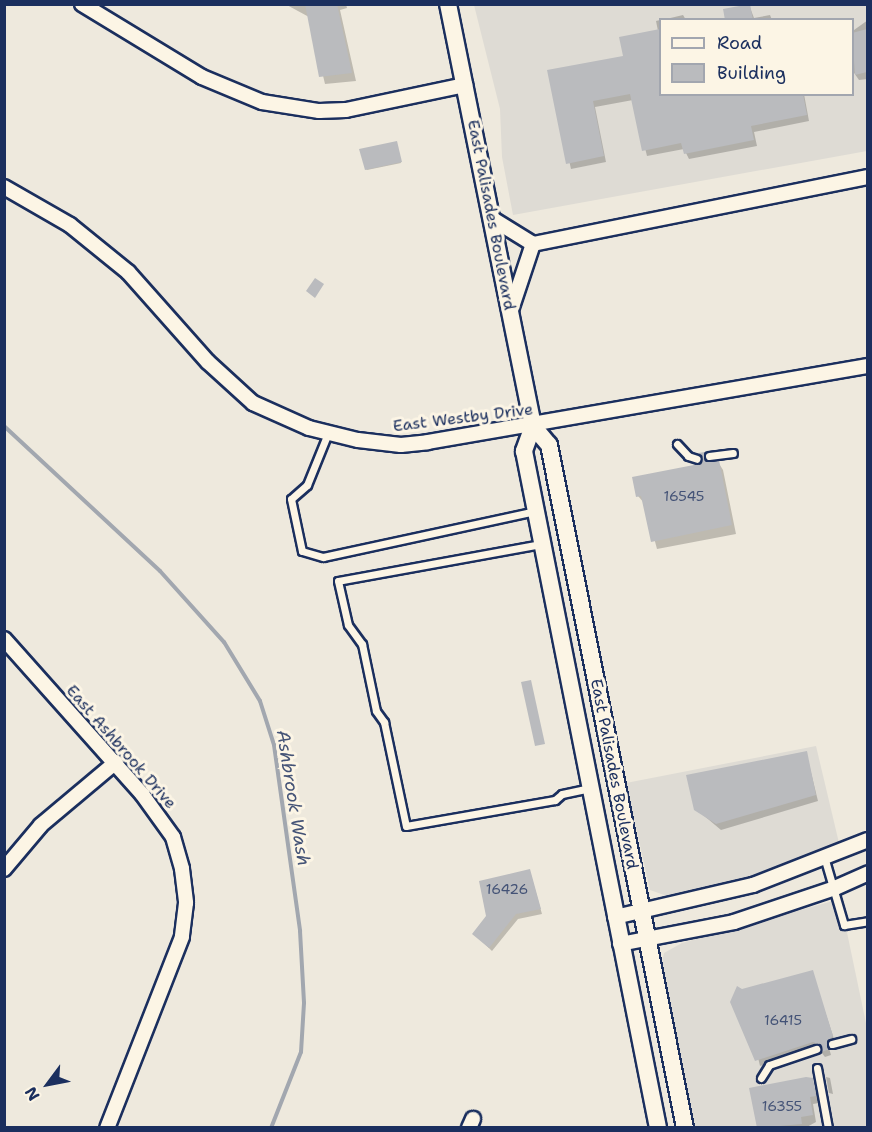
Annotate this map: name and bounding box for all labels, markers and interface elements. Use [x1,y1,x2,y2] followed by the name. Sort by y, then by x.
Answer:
[659,18,854,96] legend
[717,31,762,55] text: Road
[717,61,786,85] text: Building
[463,118,519,312] street label: East Palisades Boulevard
[392,400,534,436] street label: East Westby Drive
[664,488,704,504] house number: 16545
[586,677,642,871] street label: East Palisades Boulevard
[62,681,180,813] street label: East Ashbrook Drive
[272,728,314,868] water label: Ashbrook Wash
[486,881,528,897] house number: 16426
[764,1012,802,1028] house number: 16415
[18,1054,78,1114] north arrow
[20,1083,45,1105] text: N
[762,1098,802,1114] house number: 16355

